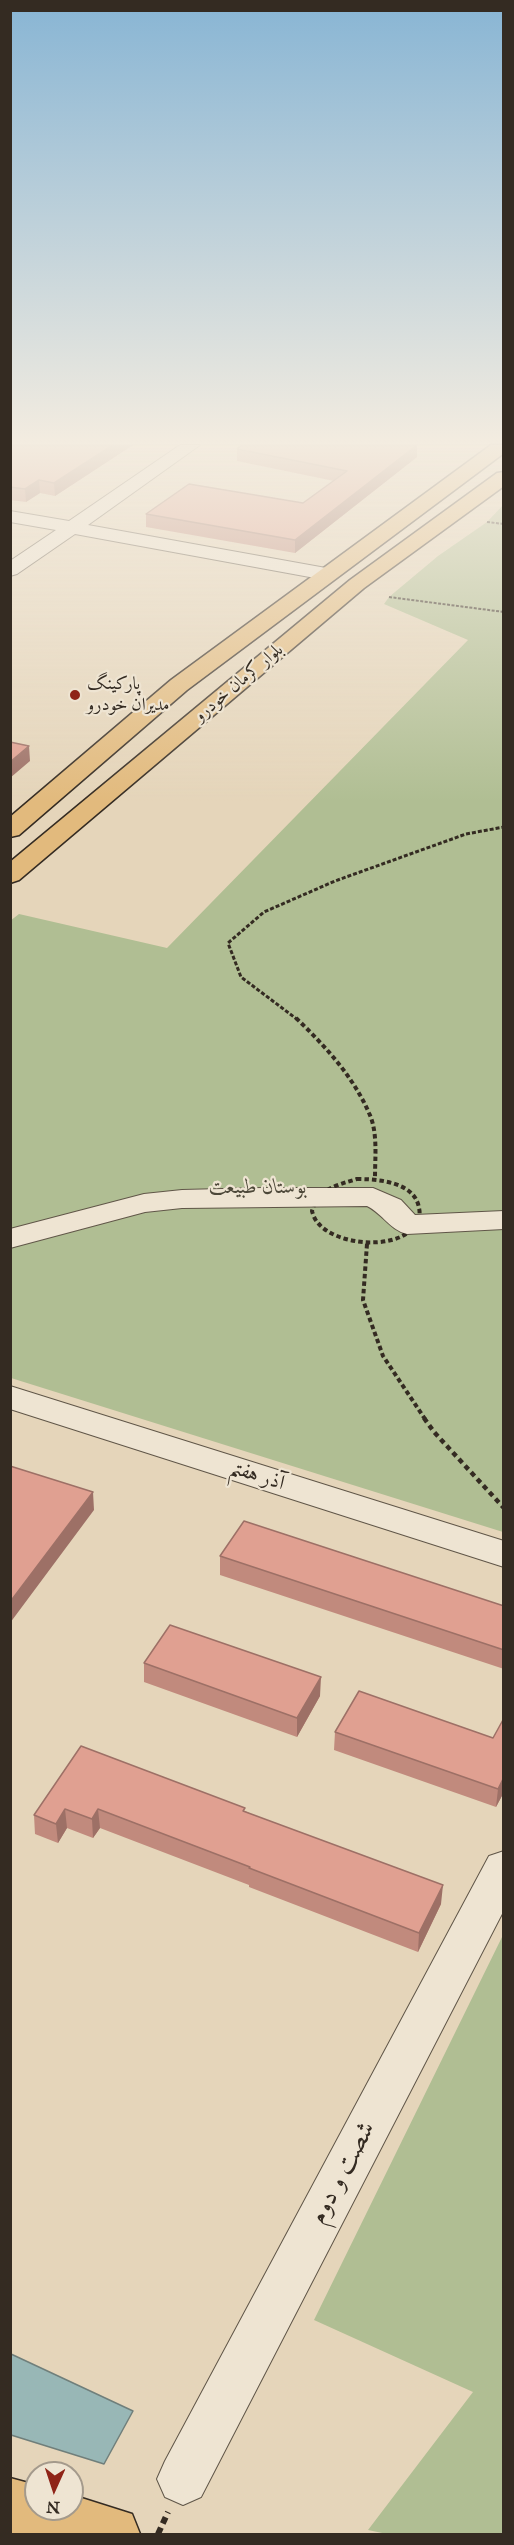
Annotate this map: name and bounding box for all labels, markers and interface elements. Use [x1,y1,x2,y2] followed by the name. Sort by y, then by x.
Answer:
[190,639,288,727] street label: بلوار کرمان خودرو
[87,674,170,716] place label: پارکینگ مدیران خودرو
[68,688,82,702] marker: پارکینگ مدیران خودرو
[209,1175,307,1201] park label: بوستان طبیعت
[226,1455,288,1497] street label: آذر هفتم
[303,2116,383,2230] street label: شصت و دوم
[24,2461,84,2521] north arrow
[46,2498,60,2517] text: N

